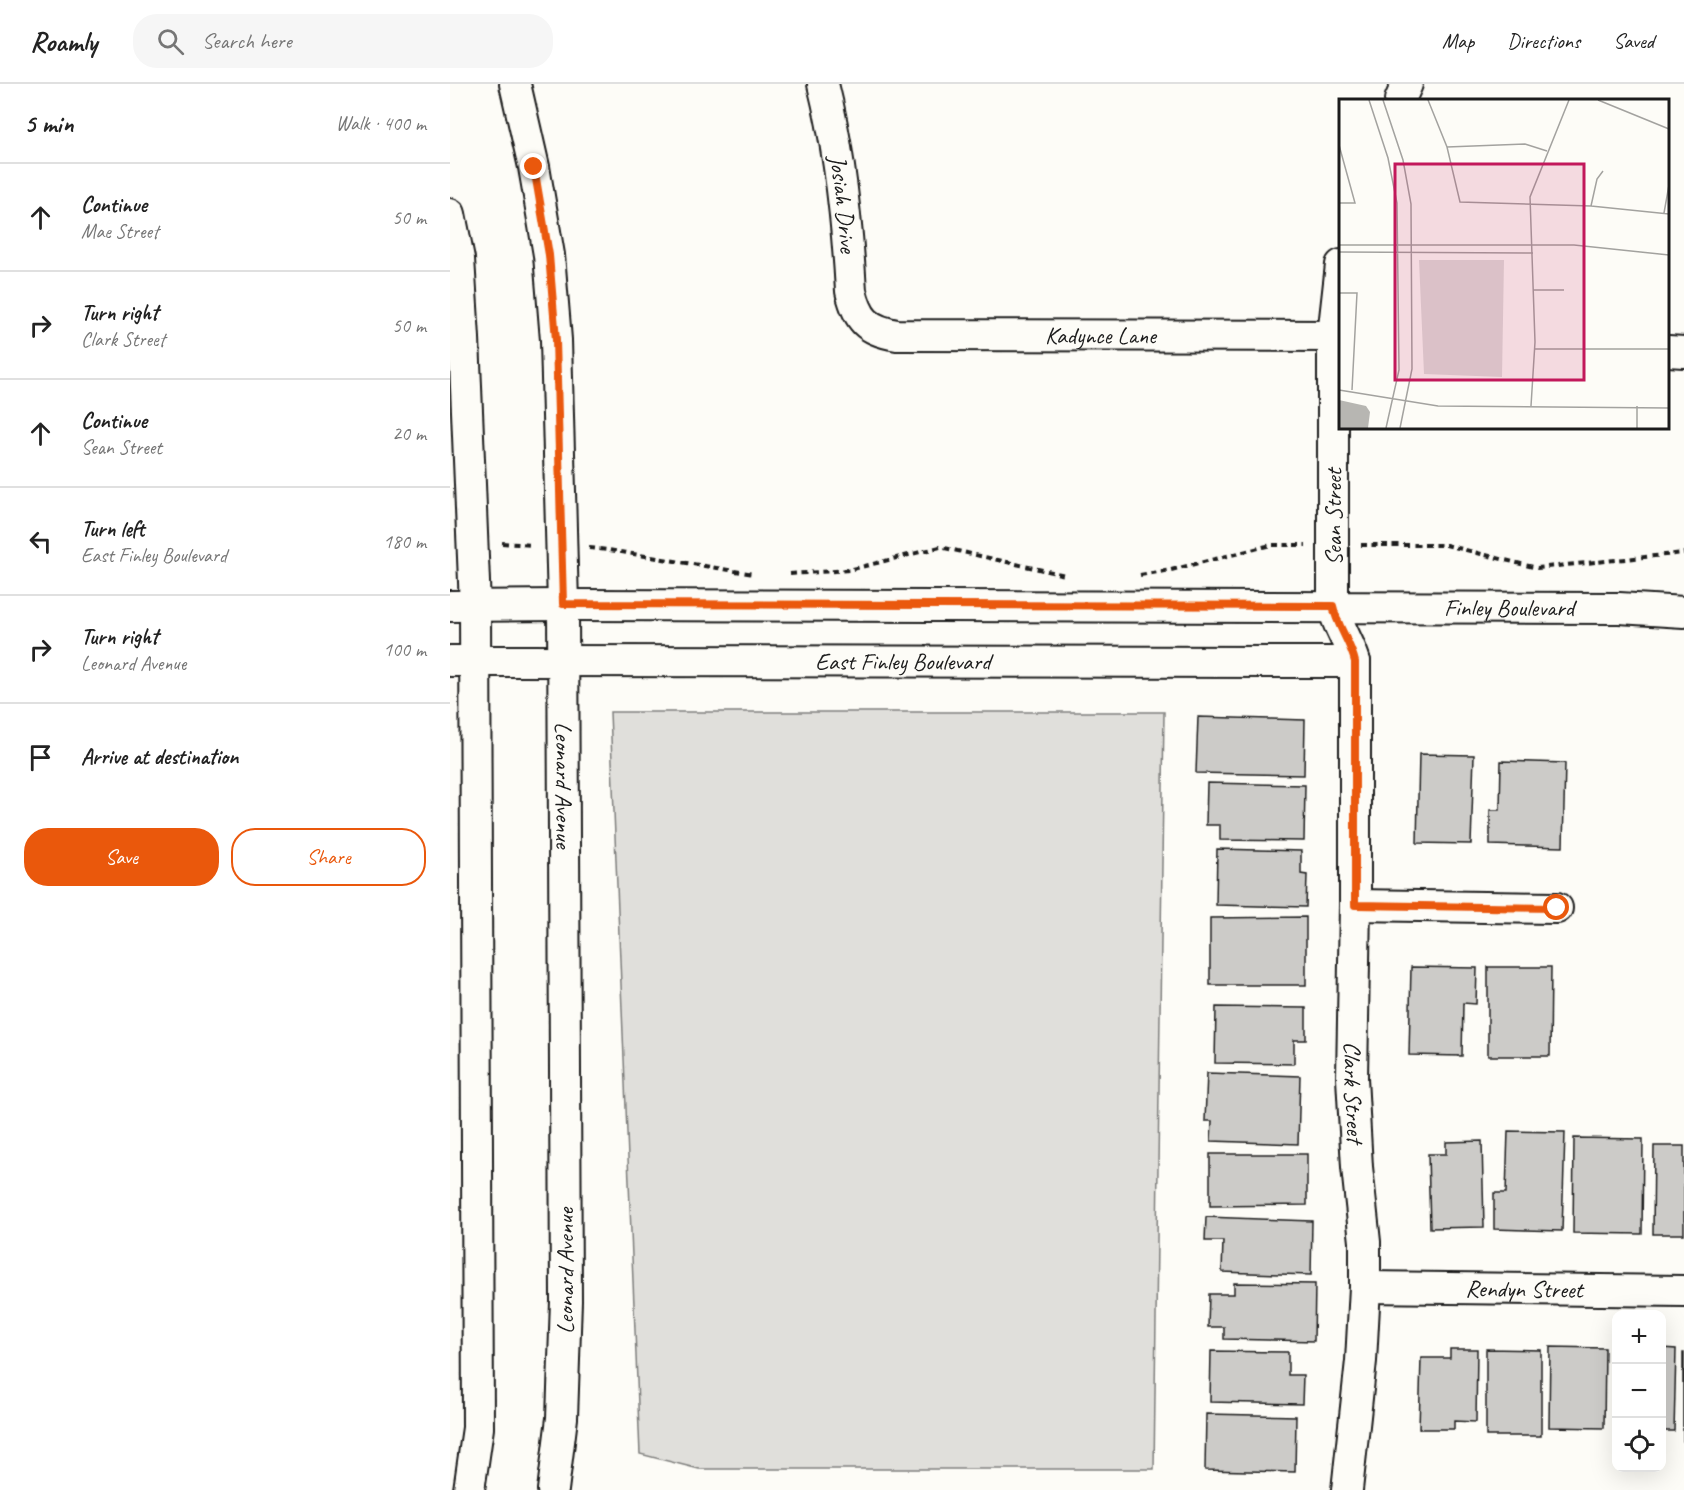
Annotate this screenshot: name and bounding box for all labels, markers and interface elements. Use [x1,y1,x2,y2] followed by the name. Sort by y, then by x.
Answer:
[133,14,553,68] search box
[30,24,97,59] text: Roamly
[154,25,187,58] icon: search
[202,27,292,55] text: Search here
[1442,28,1474,54] text: Map
[1507,28,1580,54] text: Directions
[1613,28,1654,54] text: Saved
[1339,99,1669,429] inset map
[24,107,73,140] text: 5 min
[336,111,426,136] text: Walk · 400 m
[823,152,864,256] street label: Josiah Drive
[520,153,546,179] route end
[81,191,147,219] text: Continue
[24,201,57,234] icon: ahead
[392,205,426,230] text: 50 m
[81,219,159,244] text: Mae Street
[81,299,158,327] text: Turn right
[24,309,57,342] icon: right
[392,313,426,338] text: 50 m
[1045,320,1158,351] street label: Kadynce Lane
[81,327,165,352] text: Clark Street
[81,407,147,435] text: Continue
[24,417,57,450] icon: ahead
[392,421,426,446] text: 20 m
[81,435,162,460] text: Sean Street
[1318,466,1348,566] street label: Sean Street
[81,515,145,543] text: Turn left
[24,525,57,558] icon: left
[383,529,426,554] text: 180 m
[81,543,227,568] text: East Finley Boulevard
[1444,593,1578,623] street label: Finley Boulevard
[81,623,158,651] text: Turn right
[24,633,57,666] icon: right
[383,637,426,662] text: 100 m
[815,646,994,677] street label: East Finley Boulevard
[81,651,186,676] text: Leonard Avenue
[549,722,579,851] street label: Leonard Avenue
[24,741,57,774] icon: arrive
[81,743,238,771] text: Arrive at destination
[24,828,219,886] button: Save
[231,828,426,886] button: Share
[1543,894,1569,920] route start
[1337,1041,1371,1147] street label: Clark Street
[550,1206,580,1334] street label: Leonard Avenue
[1465,1273,1585,1305] street label: Rendyn Street
[1612,1310,1666,1472] map controls
[1612,1310,1666,1364] button: +
[1612,1364,1666,1418] button: −
[1612,1418,1666,1472] button: locate

